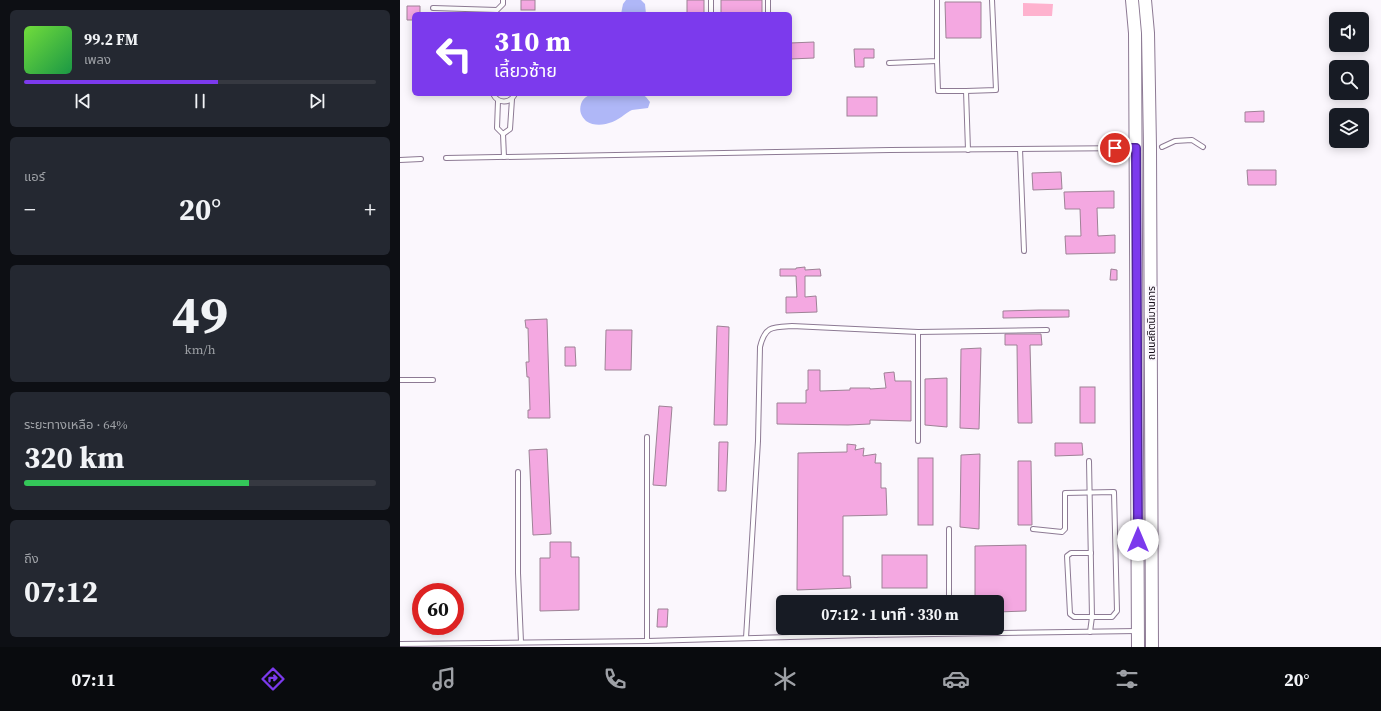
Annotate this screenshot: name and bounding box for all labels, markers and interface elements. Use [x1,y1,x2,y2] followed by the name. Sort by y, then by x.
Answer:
[1329,12,1369,148] map controls
[1329,12,1369,52] button: sound
[494,22,571,60] text: 310 m
[428,28,480,80] icon: left
[84,29,138,50] text: 99.2 FM
[84,51,111,68] text: เพลง
[494,58,557,83] text: เลี้ยวซ้าย
[1329,60,1369,100] button: search
[72,90,94,112] icon: previous
[189,90,211,112] icon: pause
[306,90,328,112] icon: next
[1329,108,1369,148] button: layers
[1098,131,1132,165] pin
[1104,137,1126,159] icon: arrive
[24,168,45,185] text: แอร์
[179,189,221,230] text: 20°
[24,194,36,224] text: −
[364,194,376,224] text: +
[172,279,228,350] text: 49
[1145,286,1158,360] street label: ถนนสถิตนิมานการ
[185,341,215,358] text: km/h
[24,416,128,433] text: ระยะทางเหลือ · 64%
[24,437,124,478] text: 320 km
[1117,519,1159,561] position arrow
[24,550,39,567] text: ถึง
[24,571,98,612] text: 07:12
[412,583,464,635] speed limit sign: 60
[821,604,959,625] text: 07:12 · 1 นาที · 330 m
[259,665,287,693] icon: directions
[430,665,458,693] icon: music
[601,665,629,693] icon: phone
[771,665,799,693] icon: climate
[942,665,970,693] icon: car
[1113,665,1141,693] icon: filters
[71,667,116,692] text: 07:11
[1284,667,1310,692] text: 20°

